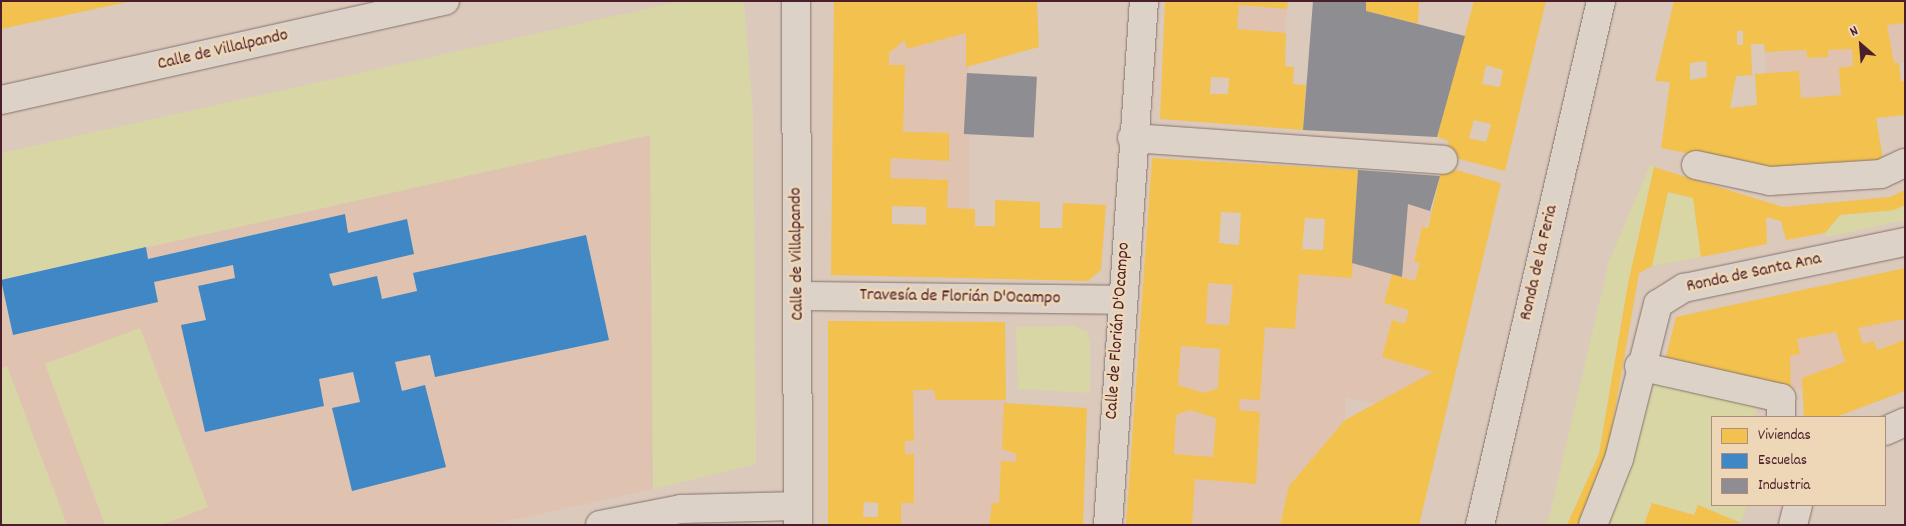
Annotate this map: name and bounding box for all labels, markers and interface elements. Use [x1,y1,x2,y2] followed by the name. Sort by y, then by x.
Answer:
[1836,20,1886,70] north arrow
[1847,21,1862,42] text: N
[156,25,290,77] street label: Calle de Villalpando
[786,187,810,321] street label: Calle de Villalpando
[1516,203,1564,323] street label: Ronda de la Feria
[1102,242,1136,420] street label: Calle de Florián D'Ocampo
[1685,249,1823,299] street label: Ronda de Santa Ana
[859,285,1061,311] street label: Travesía de Florián D'Ocampo
[1711,416,1886,506] legend
[1758,425,1811,447] text: Viviendas
[1758,450,1807,472] text: Escuelas
[1758,475,1810,497] text: Industria

